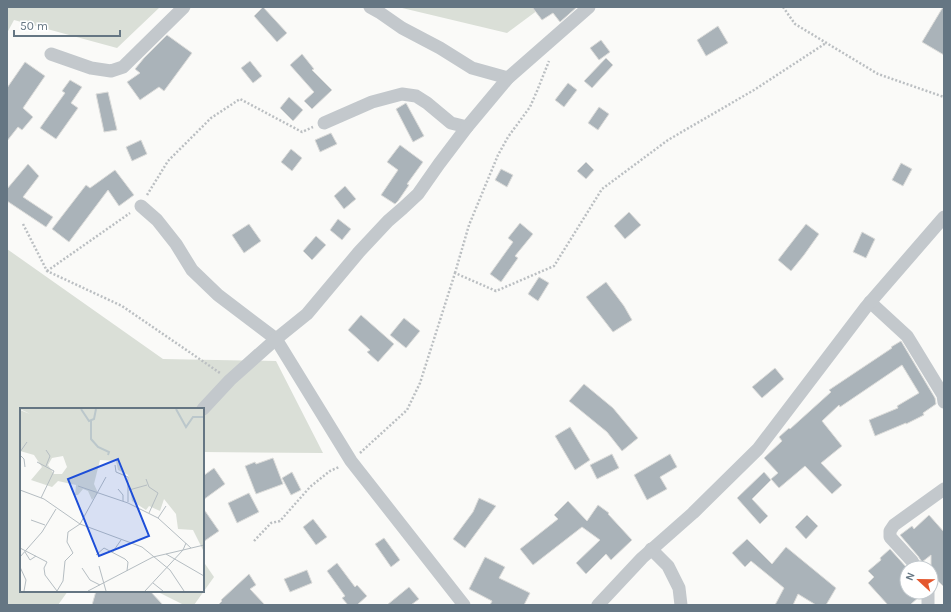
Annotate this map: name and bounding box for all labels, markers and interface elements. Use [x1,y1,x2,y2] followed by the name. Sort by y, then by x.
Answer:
[14,12,120,38] scale bar
[20,19,48,33] text: 50 m
[20,408,204,592] inset map
[899,560,939,600] north arrow
[903,570,918,583] text: N

